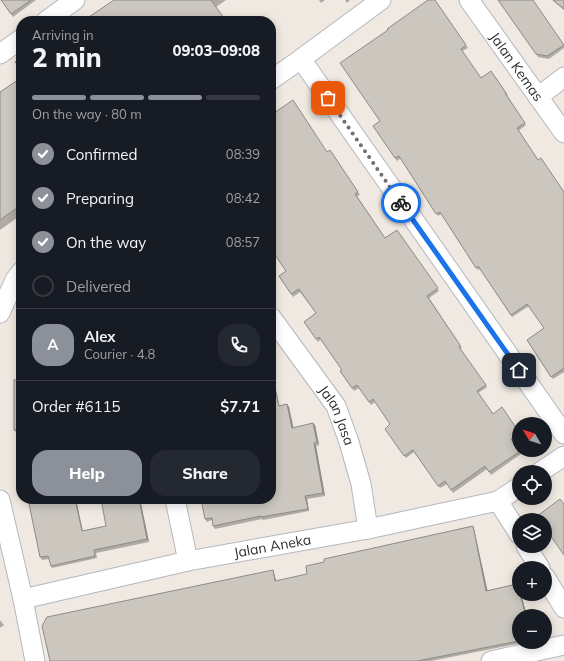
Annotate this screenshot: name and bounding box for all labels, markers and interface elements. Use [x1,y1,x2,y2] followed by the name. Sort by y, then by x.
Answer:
[32,27,94,43] text: Arriving in
[486,29,547,105] street label: Jalan Kemas
[32,41,102,74] text: 2 min
[173,41,260,60] text: 09:03–09:08
[311,81,345,115] pin
[317,87,339,109] icon: bag
[32,106,142,122] text: On the way · 80 m
[32,143,54,165] icon: check
[66,145,137,164] text: Confirmed
[226,146,260,162] text: 08:39
[381,183,421,223] courier
[32,187,54,209] icon: check
[66,189,134,208] text: Preparing
[226,190,260,206] text: 08:42
[390,192,412,214] icon: bike
[32,231,54,253] icon: check
[66,233,146,252] text: On the way
[226,234,260,250] text: 08:57
[66,277,131,296] text: Delivered
[218,324,260,366] button: phone
[84,327,116,346] text: Alex
[47,335,59,354] text: A
[84,346,155,362] text: Courier · 4.8
[502,353,536,387] pin
[508,359,530,381] icon: home
[315,382,358,448] street label: Jalan Jasa
[32,397,120,416] text: Order #6115
[220,397,260,416] text: $7.71
[512,417,552,457] north arrow
[512,417,552,649] map controls
[32,450,142,496] button: Help
[150,450,260,496] button: Share
[512,465,552,505] button: locate
[512,513,552,553] button: layers
[232,530,312,562] street label: Jalan Aneka
[512,561,552,601] button: +
[512,609,552,649] button: −

